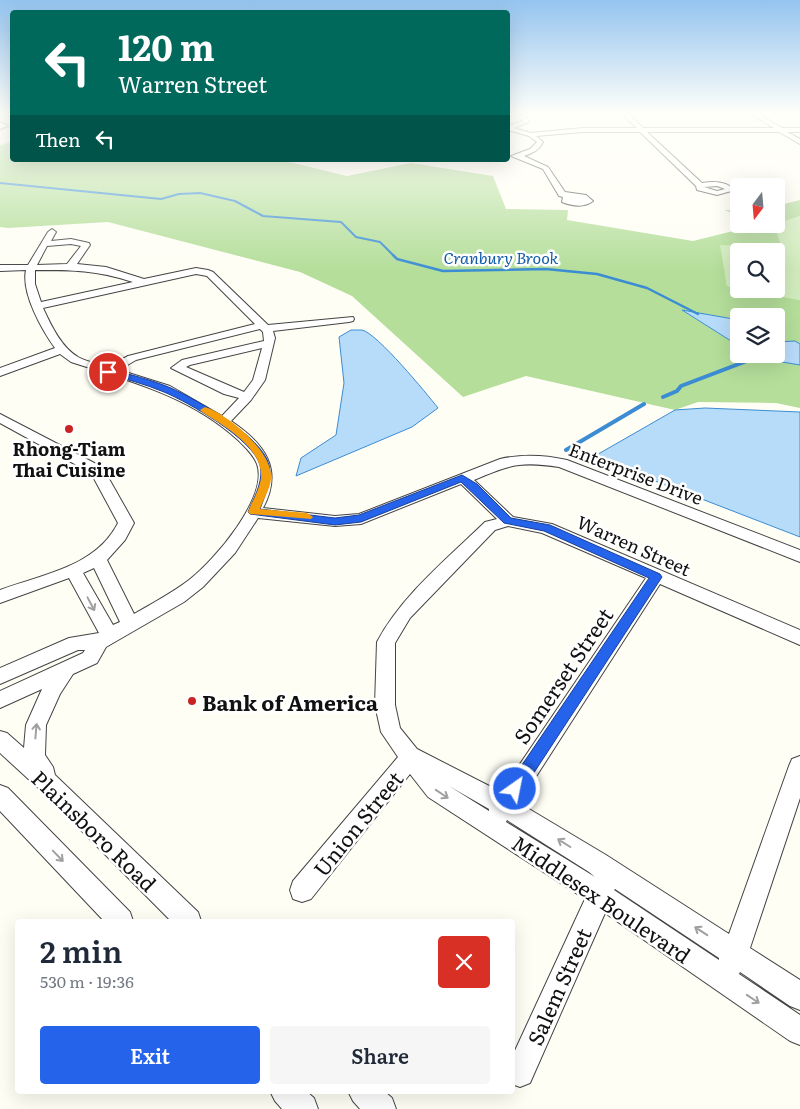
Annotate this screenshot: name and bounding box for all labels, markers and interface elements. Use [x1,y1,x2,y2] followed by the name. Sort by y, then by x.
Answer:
[118,20,215,72] text: 120 m
[35,30,100,95] icon: left
[118,67,267,100] text: Warren Street
[35,125,81,153] text: Then
[91,125,119,153] icon: left
[730,178,785,232] north arrow
[730,178,785,363] map controls
[730,243,785,298] button: search
[444,245,559,269] water label: Cranbury Brook
[730,308,785,363] button: layers
[87,351,129,393] pin
[94,358,122,386] icon: arrive
[63,423,75,435] marker: Rhong-Tiam Thai Cuisine
[12,435,126,483] place label: Rhong-Tiam Thai Cuisine
[565,435,707,511] street label: Enterprise Drive
[573,508,696,582] street label: Warren Street
[87,596,96,611] one-way arrow
[505,600,619,749] street label: Somerset Street
[202,686,379,717] place label: Bank of America
[186,695,198,707] marker: Bank of America
[31,723,41,739] one-way arrow
[26,762,164,898] street label: Plainsboro Road
[488,762,540,814] position arrow
[305,763,410,882] street label: Union Street
[435,789,449,799] one-way arrow
[506,826,698,970] street label: Middlesex Boulevard
[557,838,571,848] one-way arrow
[51,849,63,861] one-way arrow
[518,922,598,1050] street label: Salem Street
[694,926,708,936] one-way arrow
[40,928,122,972] text: 2 min
[438,936,490,988] button: close
[40,969,134,993] text: 530 m · 19:36
[746,994,760,1004] one-way arrow
[40,1026,260,1084] button: Exit
[270,1026,490,1084] button: Share

